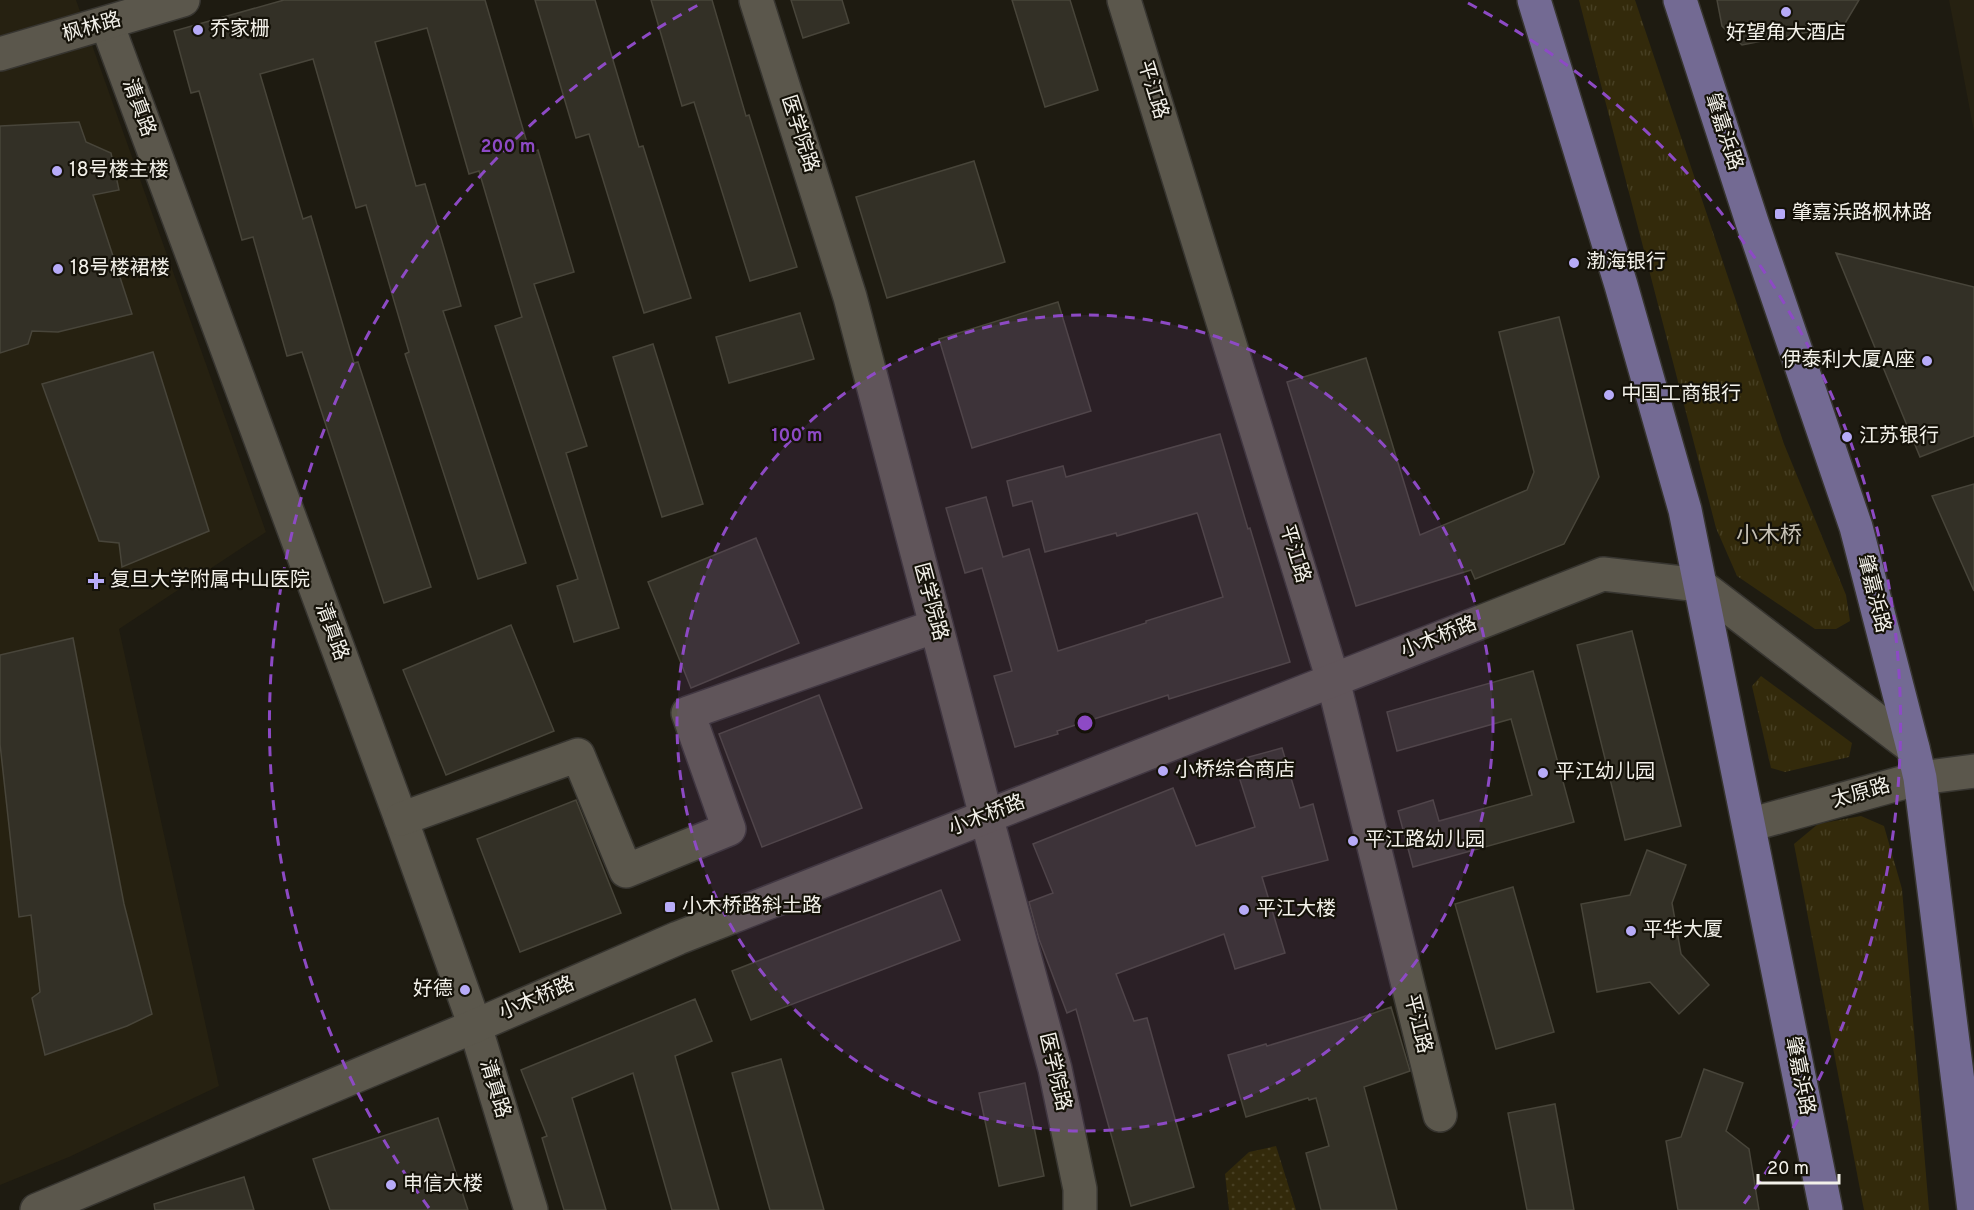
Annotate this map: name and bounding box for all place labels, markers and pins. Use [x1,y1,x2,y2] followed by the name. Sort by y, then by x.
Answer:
[1779,5,1793,19] marker: 好望角大酒店
[210,17,270,43] place label: 乔家栅
[1726,21,1846,47] place label: 好望角大酒店
[191,23,205,37] marker: 乔家栅
[69,158,169,184] place label: 18号楼主楼
[50,164,64,178] marker: 18号楼主楼
[1792,201,1932,227] place label: 肇嘉浜路枫林路
[1773,207,1787,221] marker: 肇嘉浜路枫林路
[1586,250,1666,276] place label: 渤海银行
[70,256,170,282] place label: 18号楼裙楼
[1567,256,1581,270] marker: 渤海银行
[51,262,65,276] marker: 18号楼裙楼
[1781,348,1915,374] place label: 伊泰利大厦A座
[1920,354,1934,368] marker: 伊泰利大厦A座
[1621,382,1741,408] place label: 中国工商银行
[1602,388,1616,402] marker: 中国工商银行
[1859,424,1939,450] place label: 江苏银行
[1840,430,1854,444] marker: 江苏银行
[110,568,310,594] place label: 复旦大学附属中山医院
[87,572,105,590] marker: 复旦大学附属中山医院
[1075,713,1095,733] centre of rings
[1175,758,1295,784] place label: 小桥综合商店
[1555,760,1655,786] place label: 平江幼儿园
[1156,764,1170,778] marker: 小桥综合商店
[1536,766,1550,780] marker: 平江幼儿园
[1365,828,1485,854] place label: 平江路幼儿园
[1346,834,1360,848] marker: 平江路幼儿园
[682,894,822,920] place label: 小木桥路斜土路
[1256,897,1336,923] place label: 平江大楼
[663,900,677,914] marker: 小木桥路斜土路
[1237,903,1251,917] marker: 平江大楼
[1643,918,1723,944] place label: 平华大厦
[1624,924,1638,938] marker: 平华大厦
[413,977,453,1003] place label: 好德
[458,983,472,997] marker: 好德
[403,1172,483,1198] place label: 申信大楼
[384,1178,398,1192] marker: 申信大楼

